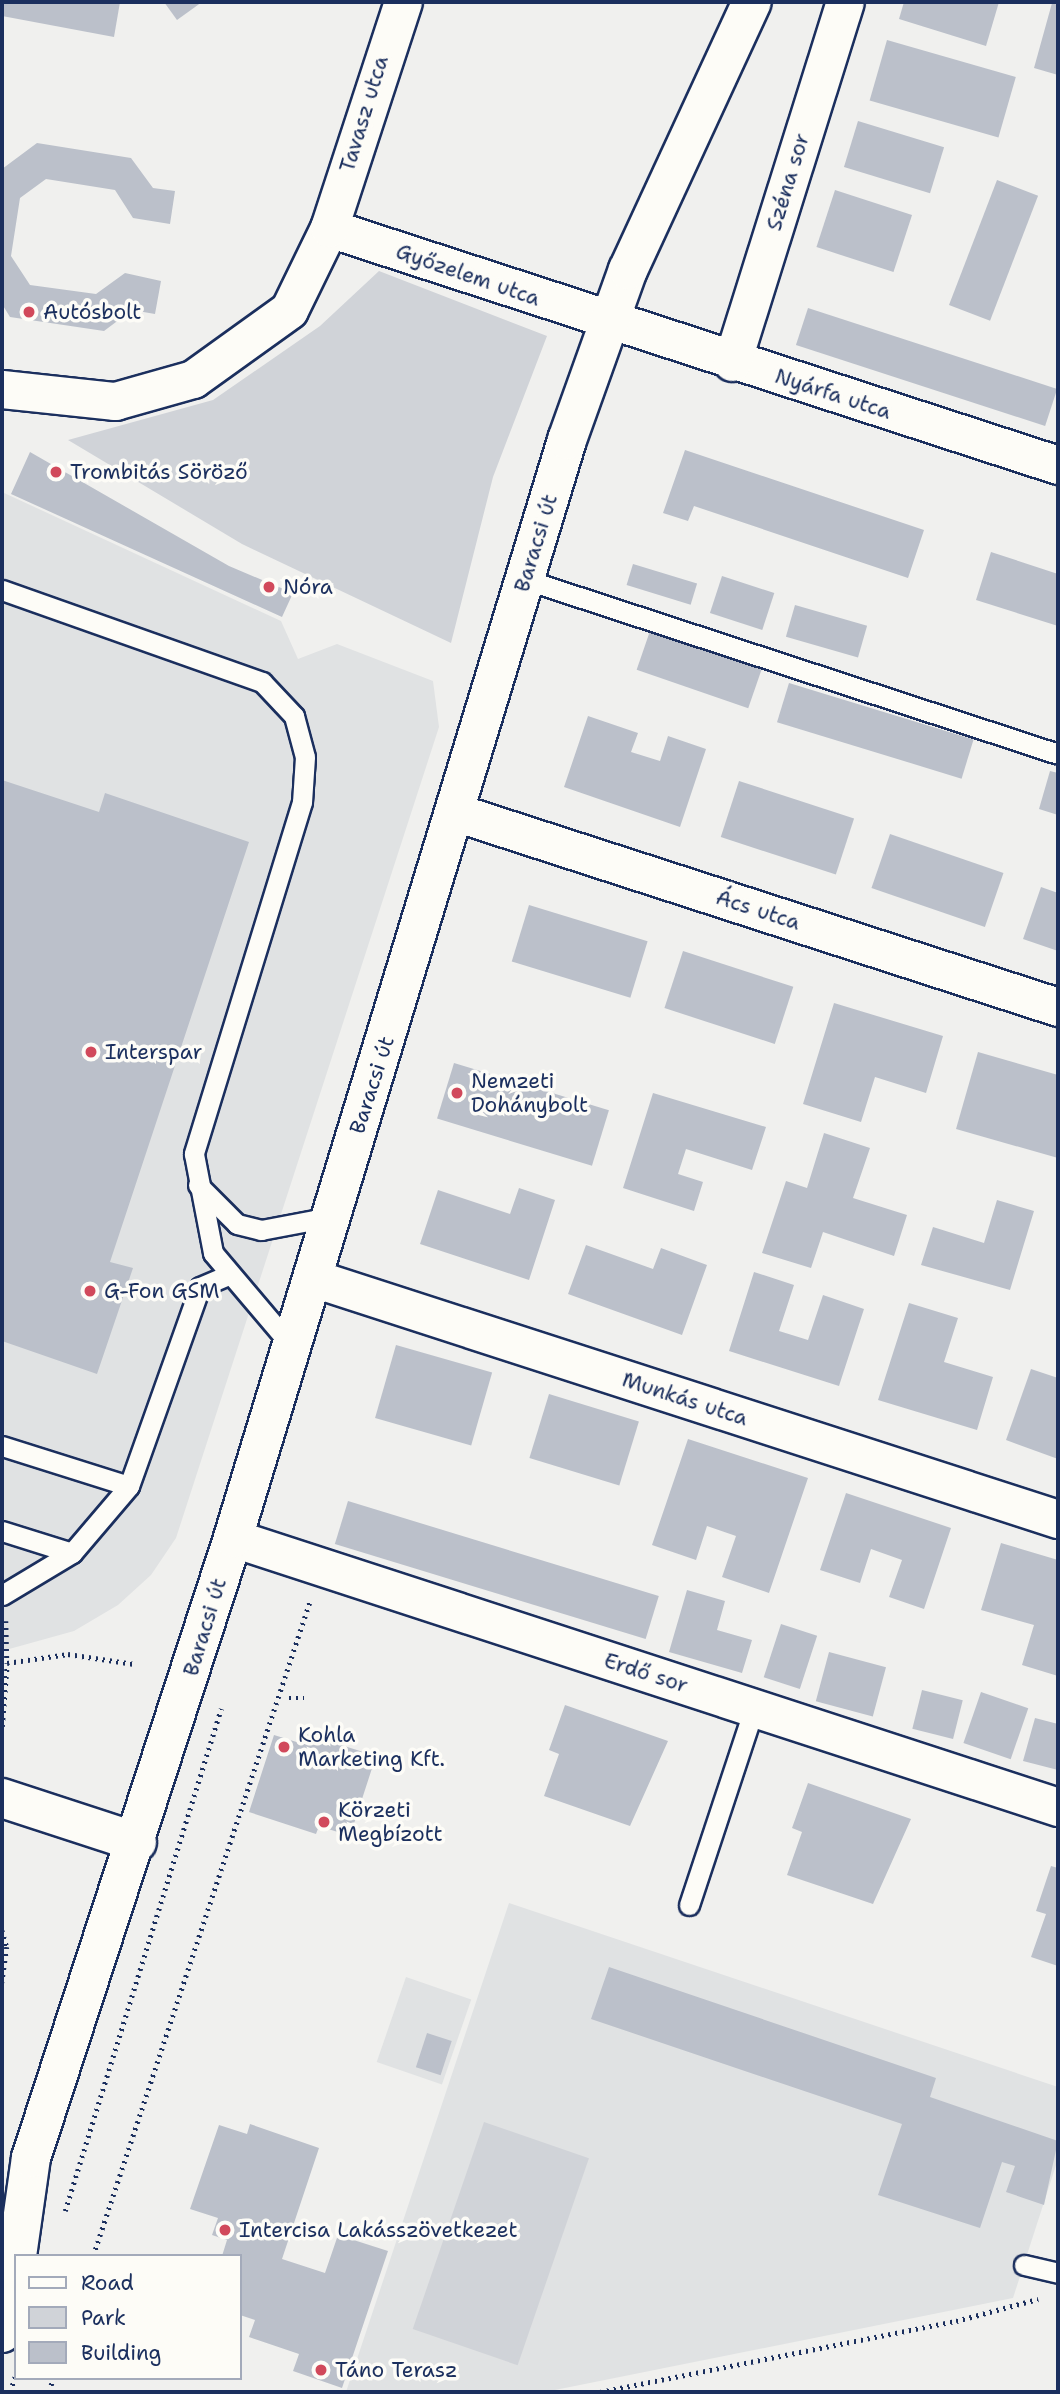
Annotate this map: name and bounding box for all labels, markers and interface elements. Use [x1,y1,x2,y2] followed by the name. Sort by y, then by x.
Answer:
[334,53,394,175] street label: Tavasz utca
[761,130,815,234] street label: Széna sor
[393,239,543,311] street label: Győzelem utca
[43,299,141,325] place label: Autósbolt
[21,304,37,320] marker: Autósbolt
[772,363,894,425] street label: Nyárfa utca
[70,459,248,485] place label: Trombitás Söröző
[48,464,64,480] marker: Trombitás Söröző
[509,491,563,595] street label: Baracsi út
[283,574,333,600] place label: Nóra
[261,579,277,595] marker: Nóra
[713,885,803,935] street label: Ács utca
[344,1033,400,1137] street label: Baracsi út
[105,1039,202,1065] place label: Interspar
[83,1044,99,1060] marker: Interspar
[471,1068,588,1118] place label: Nemzeti Dohánybolt
[449,1085,465,1101] marker: Nemzeti Dohánybolt
[104,1278,219,1304] place label: G-Fon GSM
[82,1283,98,1299] marker: G-Fon GSM
[619,1367,751,1431] street label: Munkás utca
[178,1575,232,1679] street label: Baracsi út
[601,1648,691,1698] street label: Erdő sor
[298,1722,445,1772] place label: Kohla Marketing Kft.
[276,1739,292,1755] marker: Kohla Marketing Kft.
[338,1797,443,1847] place label: Körzeti Megbízott
[316,1814,332,1830] marker: Körzeti Megbízott
[239,2217,518,2243] place label: Intercisa Lakásszövetkezet
[217,2222,233,2238] marker: Intercisa Lakásszövetkezet
[14,2254,242,2380] legend
[81,2269,134,2297] text: Road
[81,2304,126,2332] text: Park
[81,2339,161,2367] text: Building
[335,2357,457,2383] place label: Táno Terasz
[313,2362,329,2378] marker: Táno Terasz

